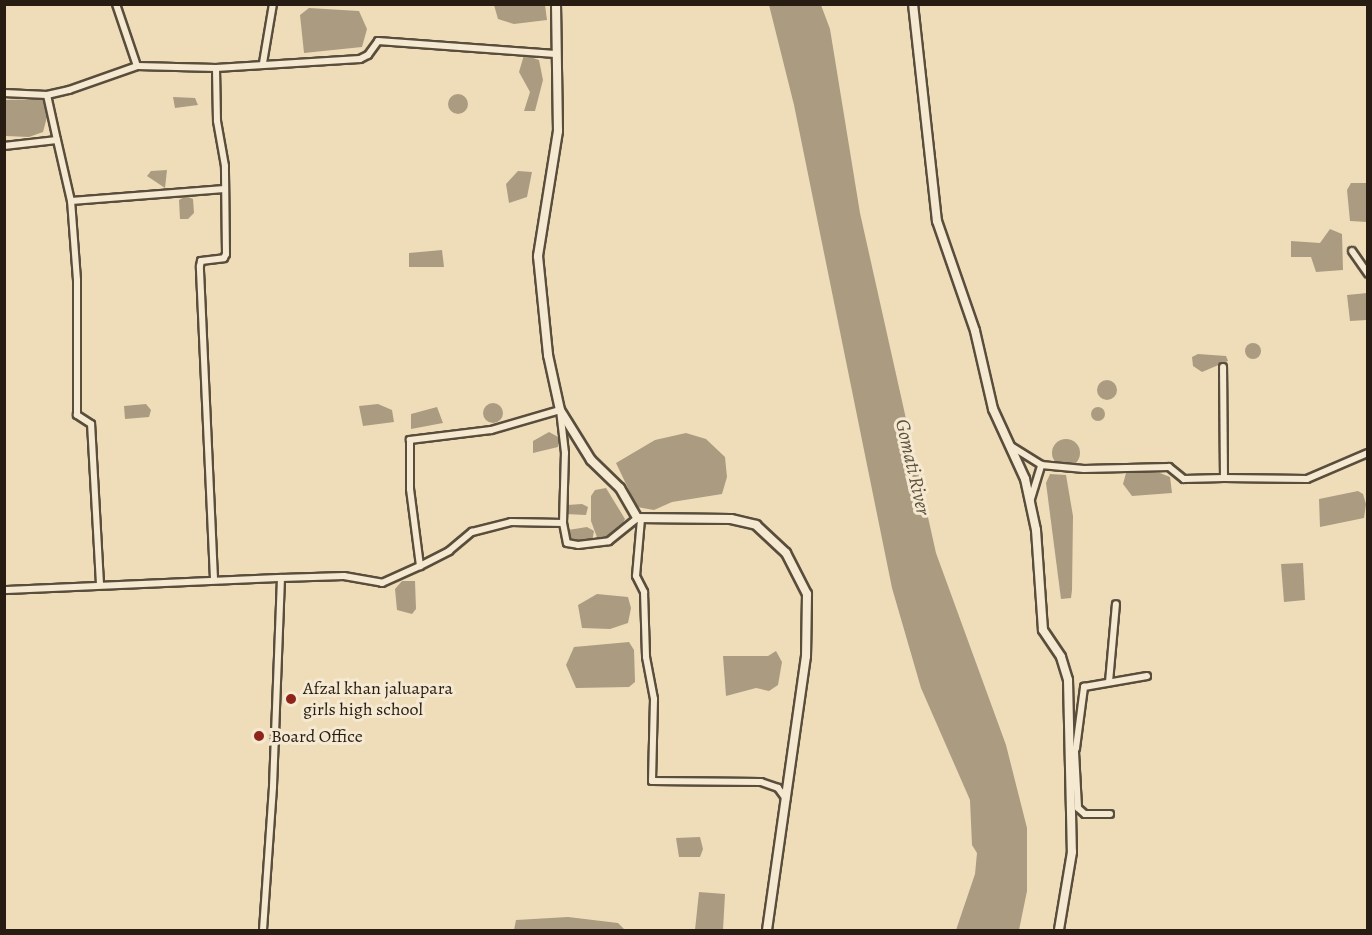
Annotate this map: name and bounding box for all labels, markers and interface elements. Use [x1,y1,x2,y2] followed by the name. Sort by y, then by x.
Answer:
[890,417,936,517] water label: Gomati River
[303,678,453,720] place label: Afzal khan jaluapara girls high school
[284,692,298,706] marker: Afzal khan jaluapara girls high school
[271,725,363,747] place label: Board Office
[252,729,266,743] marker: Board Office

